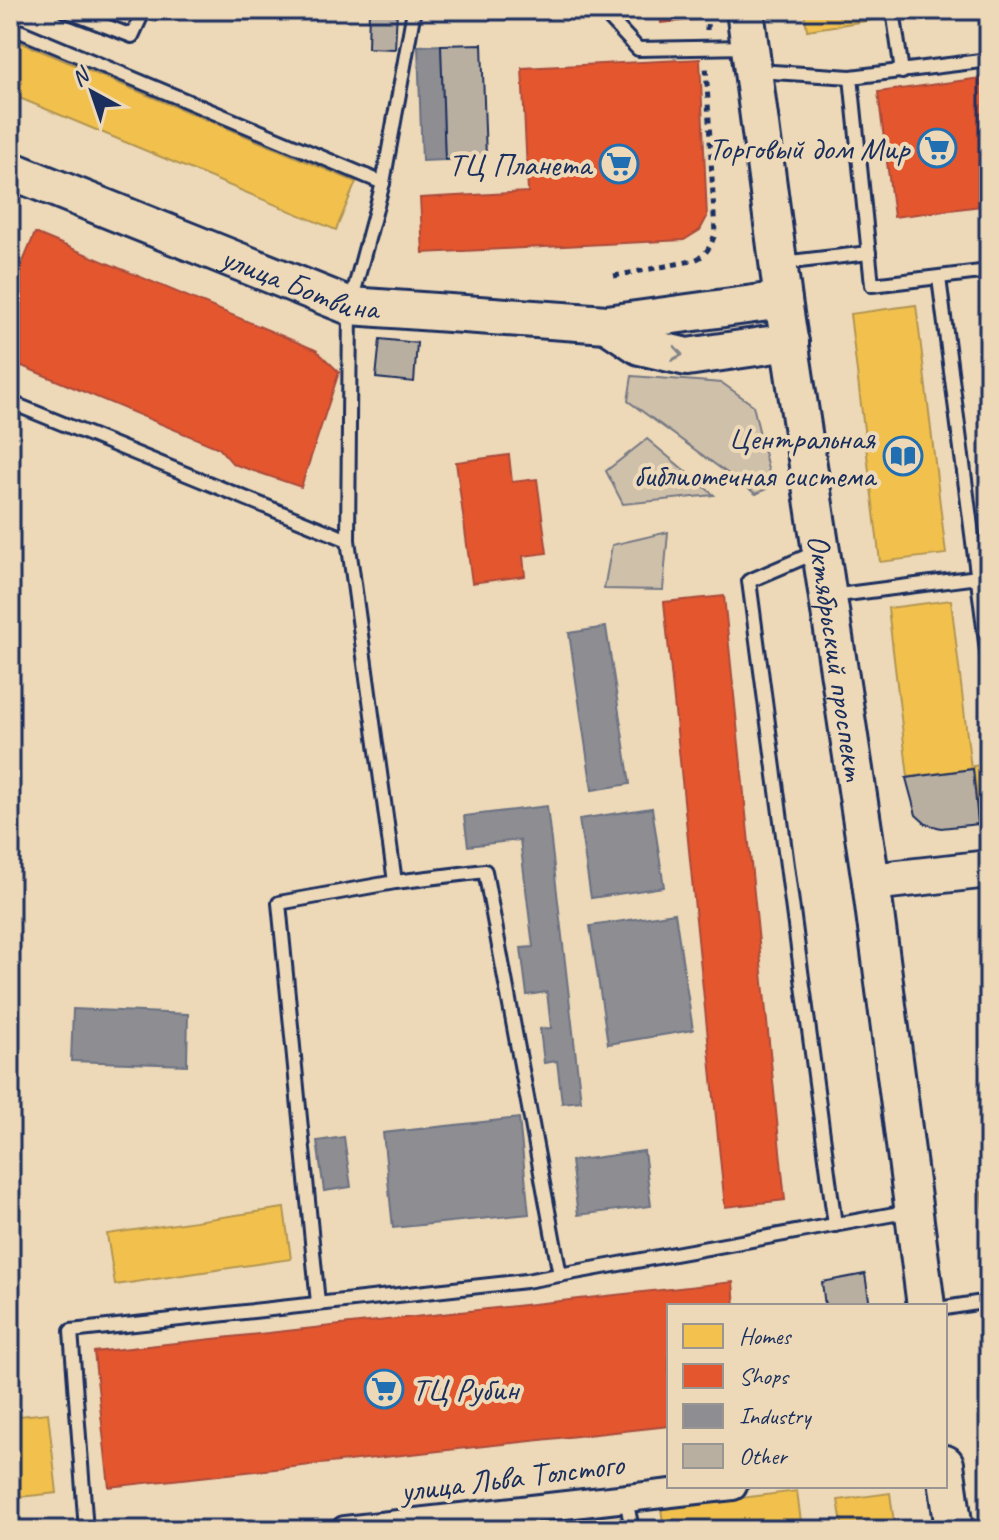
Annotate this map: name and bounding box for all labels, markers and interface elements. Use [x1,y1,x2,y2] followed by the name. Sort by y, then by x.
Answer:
[52,52,132,132] north arrow
[66,60,97,93] text: N
[916,127,958,169] supermarket icon: Торговый дом Мир
[708,128,911,169] place label: Торговый дом Мир
[598,143,640,185] supermarket icon: ТЦ Планета
[449,144,594,185] place label: ТЦ Планета
[214,236,382,329] street label: улица Ботвина
[671,345,684,362] one-way arrow
[633,418,878,496] place label: Центральная библиотечная система
[882,435,924,477] library icon: Центральная библиотечная система
[798,532,876,784] street label: Октябрьский проспект
[667,1304,947,1488] legend
[739,1321,792,1351] text: Homes
[739,1361,790,1391] text: Shops
[363,1368,405,1410] supermarket icon: ТЦ Рубин
[412,1369,520,1410] place label: ТЦ Рубин
[739,1401,812,1431] text: Industry
[739,1441,789,1471] text: Other
[396,1443,628,1512] street label: улица Льва Толстого

